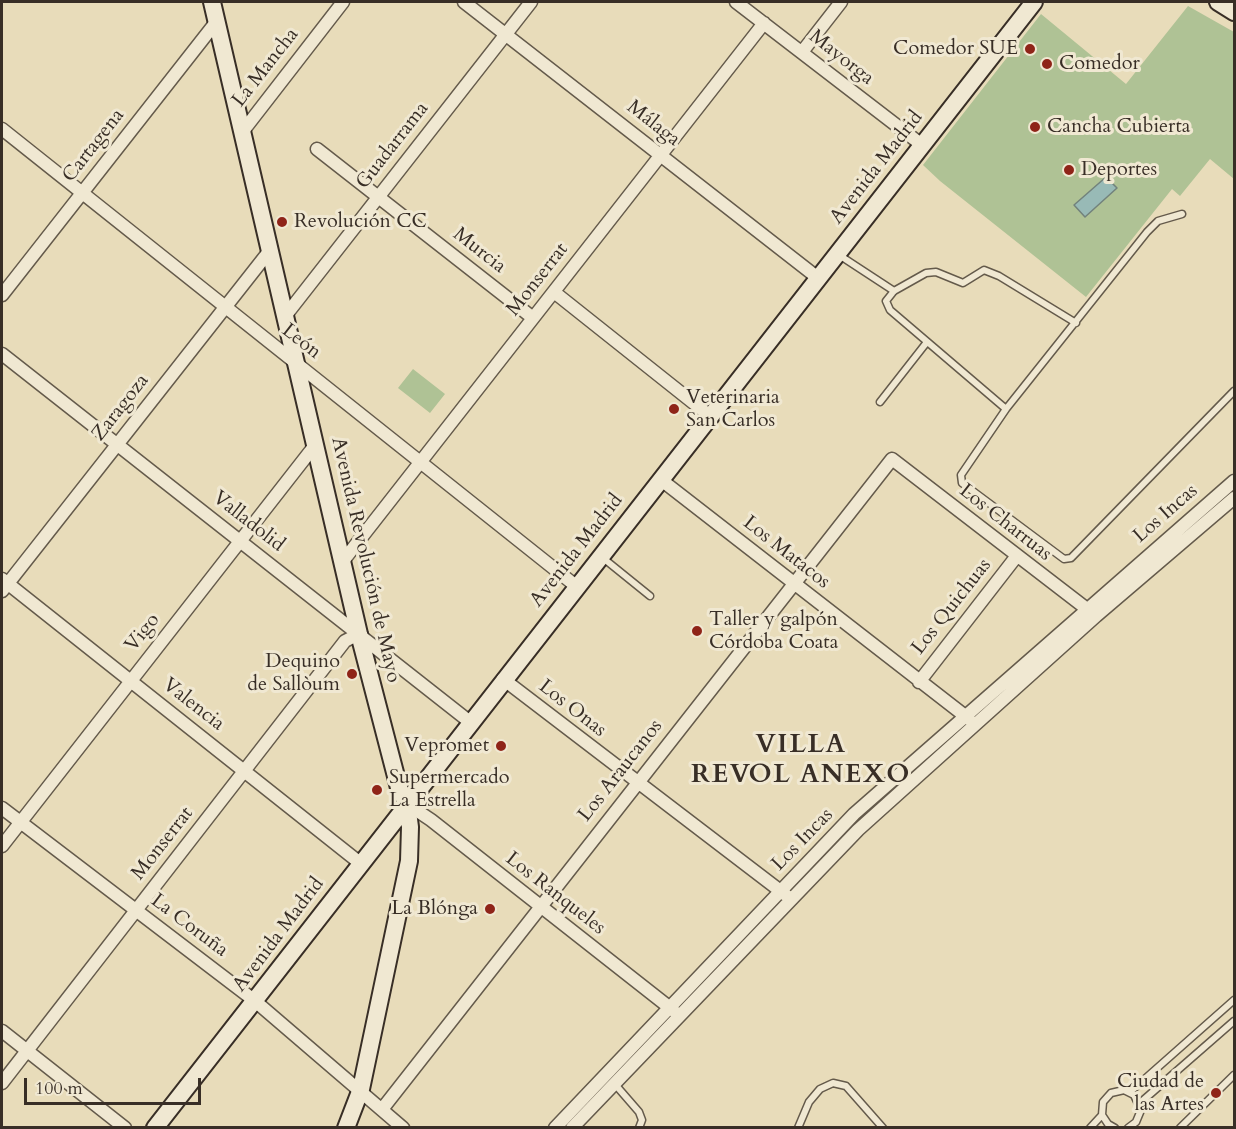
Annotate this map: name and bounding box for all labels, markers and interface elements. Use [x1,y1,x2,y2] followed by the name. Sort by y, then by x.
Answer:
[228,24,304,112] street label: La Mancha
[804,25,878,91] street label: Mayorga
[893,37,1018,61] place label: Comedor SUE
[1023,42,1037,56] marker: Comedor SUE
[1059,52,1140,76] place label: Comedor
[1040,57,1054,71] marker: Comedor
[622,96,684,152] street label: Málaga
[352,98,434,194] street label: Guadarrama
[58,105,130,187] street label: Cartagena
[825,107,929,229] street label: Avenida Madrid
[1047,115,1190,139] place label: Cancha Cubierta
[1028,120,1042,134] marker: Cancha Cubierta
[1081,158,1157,182] place label: Deportes
[1062,163,1076,177] marker: Deportes
[294,210,427,234] place label: Revolución CC
[275,215,289,229] marker: Revolución CC
[448,223,510,279] street label: Murcia
[502,239,574,321] street label: Monserrat
[277,319,325,365] street label: León
[87,370,155,446] street label: Zaragoza
[686,386,780,433] place label: Veterinaria San Carlos
[667,402,681,416] marker: Veterinaria San Carlos
[325,435,405,685] street label: Avenida Revolución de Mayo
[954,479,1056,567] street label: Los Charruas
[1129,479,1203,549] street label: Los Incas
[207,486,289,558] street label: Valladolid
[525,490,629,612] street label: Avenida Madrid
[738,512,834,594] street label: Los Matacos
[907,554,997,660] street label: Los Quichuas
[709,608,838,655] place label: Taller y galpón Córdoba Coata
[121,609,165,657] street label: Vigo
[690,624,704,638] marker: Taller y galpón Córdoba Coata
[247,650,340,697] place label: Dequino de Sallòum
[345,667,359,681] marker: Dequino de Sallòum
[157,673,229,737] street label: Valencia
[534,675,610,743] street label: Los Onas
[574,715,668,827] street label: Los Araucanos
[691,730,911,792] district label: VILLA REVOL ANEXO
[404,734,489,758] place label: Vepromet
[494,739,508,753] marker: Vepromet
[389,766,510,813] place label: Supermercado La Estrella
[370,783,384,797] marker: Supermercado La Estrella
[127,803,199,885] street label: Monserrat
[767,804,839,876] street label: Los Incas
[500,847,610,941] street label: Los Ranqueles
[228,873,330,997] street label: Avenida Madrid
[146,889,232,963] street label: La Coruña
[391,897,478,921] place label: La Blónga
[483,902,497,916] marker: La Blónga
[27,1066,204,1104] scale bar
[1117,1070,1204,1117] place label: Ciudad de las Artes
[35,1076,83,1101] text: 100 m
[1209,1086,1223,1100] marker: Ciudad de las Artes

